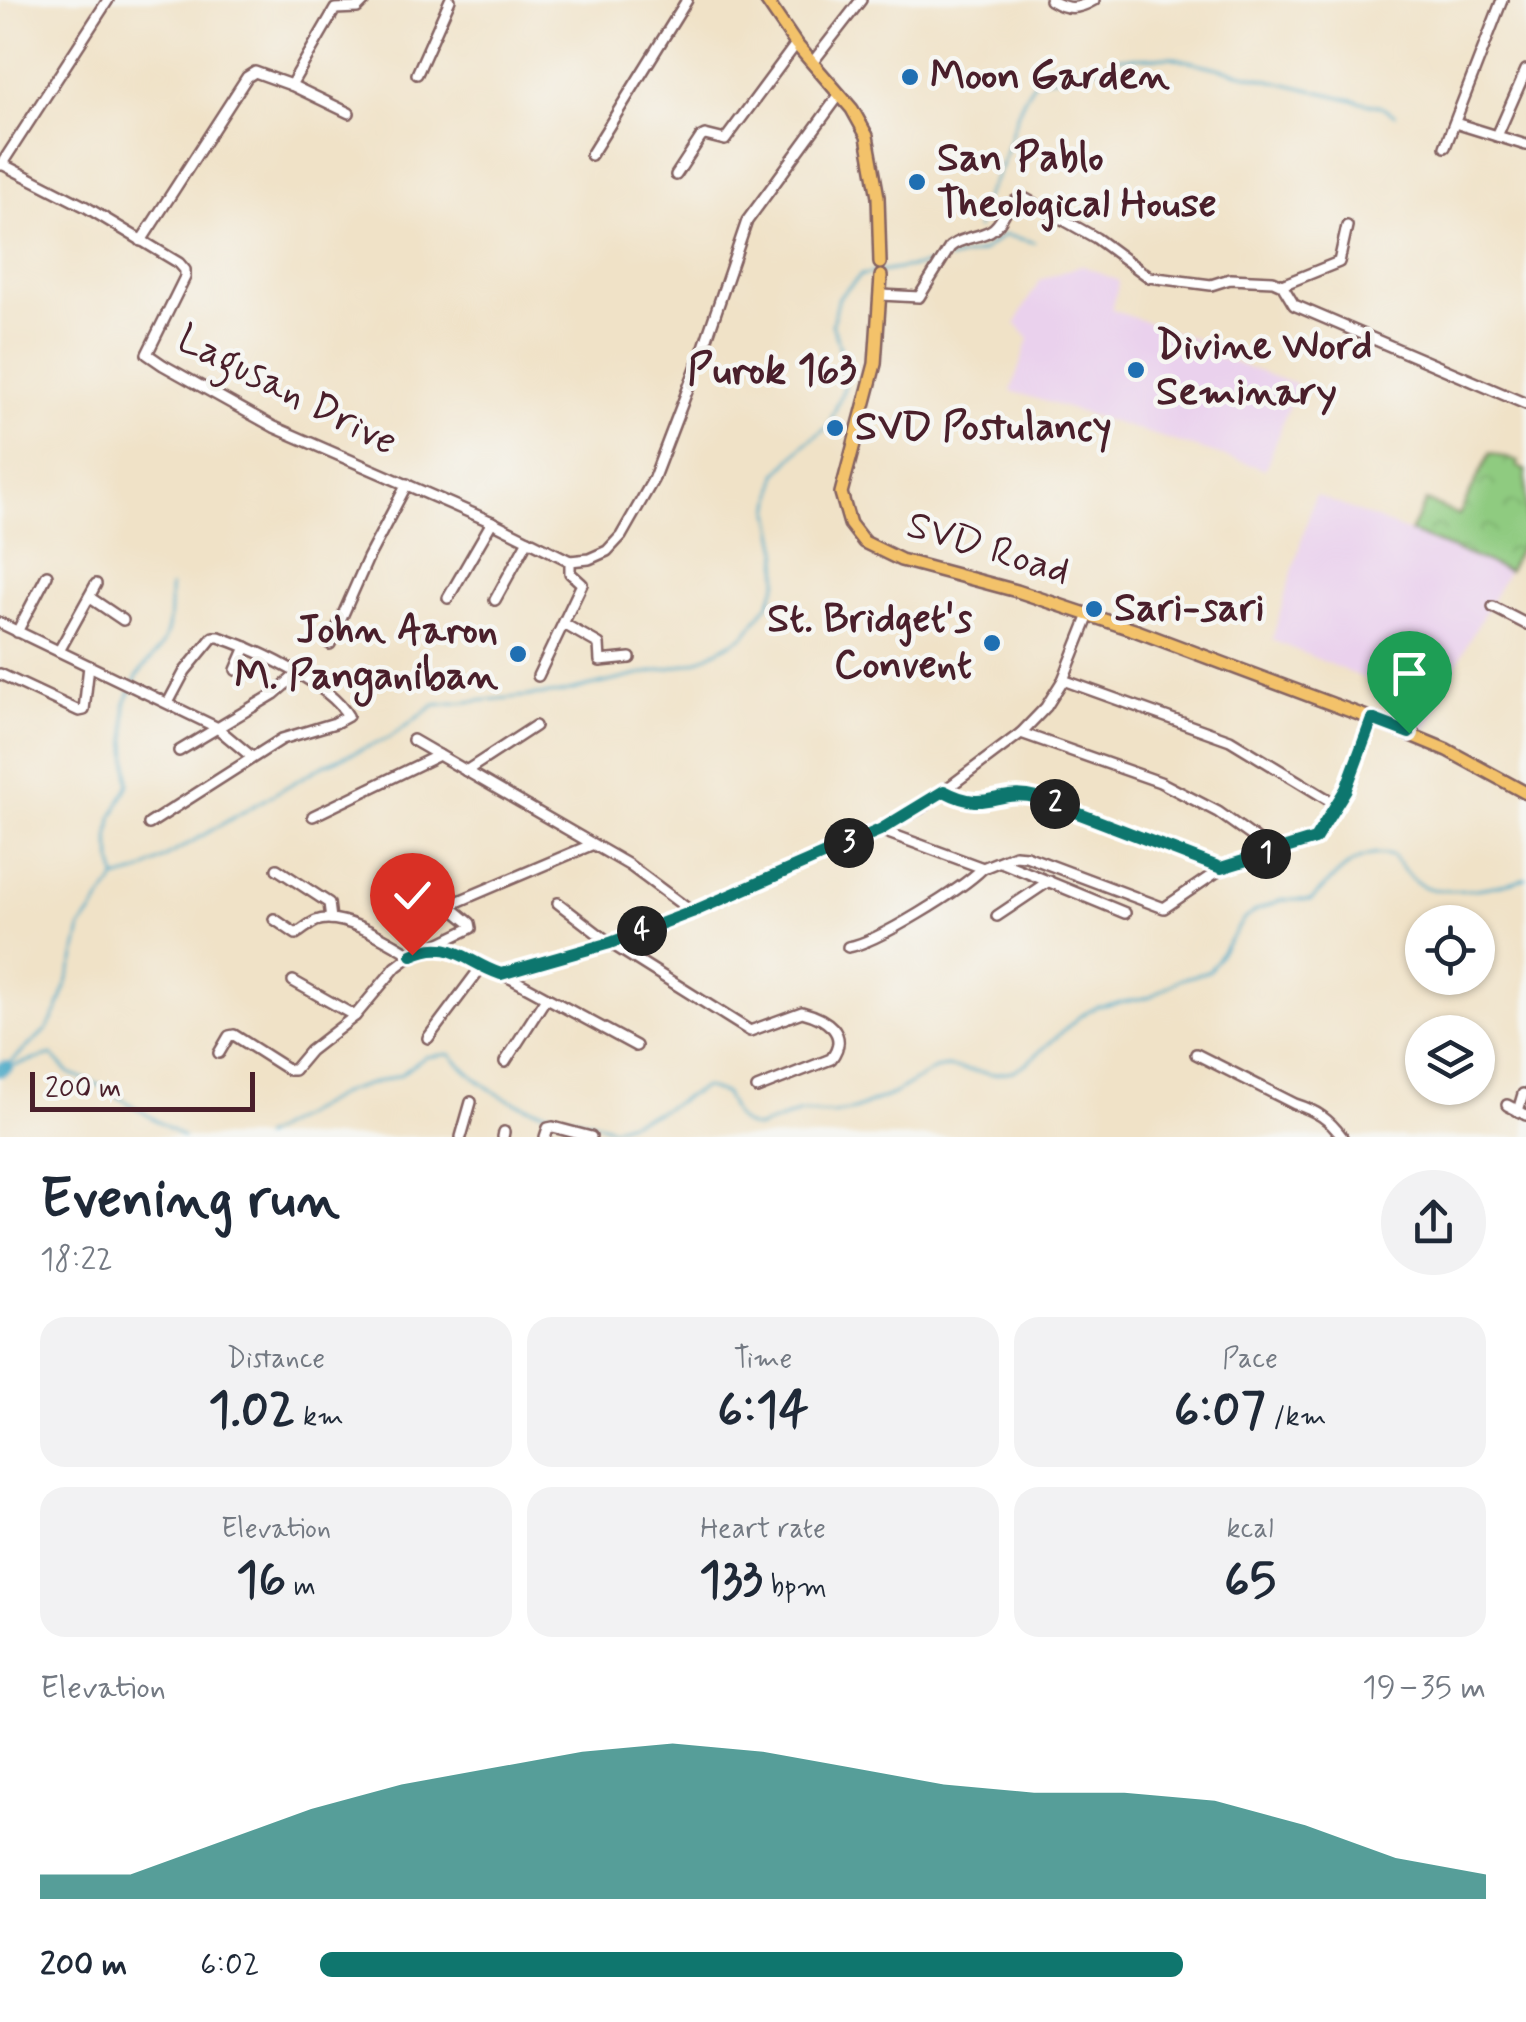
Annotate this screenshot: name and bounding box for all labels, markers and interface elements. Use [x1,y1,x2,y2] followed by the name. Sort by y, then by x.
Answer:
[930,51,1170,103] place label: Moon Garden
[899,66,921,88] marker: Moon Garden
[937,133,1217,232] place label: San Pablo Theological House
[906,171,928,193] marker: San Pablo Theological House
[166,313,406,472] street label: Lagusan Drive
[1156,321,1372,419] place label: Divine Word Seminary
[687,344,857,399] district label: Purok 163
[1125,359,1147,381] marker: Divine Word Seminary
[855,402,1112,454] place label: SVD Postulancy
[824,417,846,439] marker: SVD Postulancy
[900,500,1076,598] street label: SVD Road
[1114,583,1265,635] place label: Sari-sari
[767,594,972,692] place label: St. Bridget's Convent
[1083,598,1105,620] marker: Sari-sari
[234,605,499,707] place label: John Aaron M. Panganiban
[1367,631,1452,734] pin
[981,632,1003,654] marker: St. Bridget's Convent
[507,643,529,665] marker: John Aaron M. Panganiban
[1382,646,1437,701] icon: arrive
[1030,779,1080,829] pin: 2
[1048,785,1062,822] text: 2
[824,818,874,868] pin: 3
[843,824,855,861] text: 3
[1241,829,1291,879] pin: 1
[1260,835,1272,872] text: 1
[370,853,455,956] pin
[385,868,440,923] icon: check
[1405,905,1495,1105] map controls
[1405,905,1495,995] button: locate
[617,906,667,956] pin: 4
[634,912,650,949] text: 4
[1405,1015,1495,1105] button: layers
[30,1067,255,1112] scale bar
[45,1071,121,1108] text: 200 m
[40,1165,340,1237] text: Evening run
[1381,1170,1486,1275] button: share
[40,1239,113,1281] text: 18:22
[227,1341,325,1378] text: Distance
[734,1341,792,1378] text: Time
[1222,1341,1278,1378] text: Pace
[208,1378,295,1444] text: 1.02
[717,1378,809,1444] text: 6:14
[1174,1378,1266,1444] text: 6:07
[295,1399,344,1436] text: km
[1266,1399,1326,1436] text: /km
[221,1511,331,1548] text: Elevation
[700,1511,826,1548] text: Heart rate
[1226,1511,1274,1548] text: kcal
[236,1548,286,1614] text: 16
[699,1548,763,1614] text: 133
[1224,1548,1276,1614] text: 65
[286,1569,316,1606] text: m
[763,1569,827,1606] text: bpm
[40,1667,166,1709] text: Elevation
[1362,1667,1486,1709] text: 19–35 m
[40,1944,127,1986] text: 200 m
[200,1944,260,1986] text: 6:02

